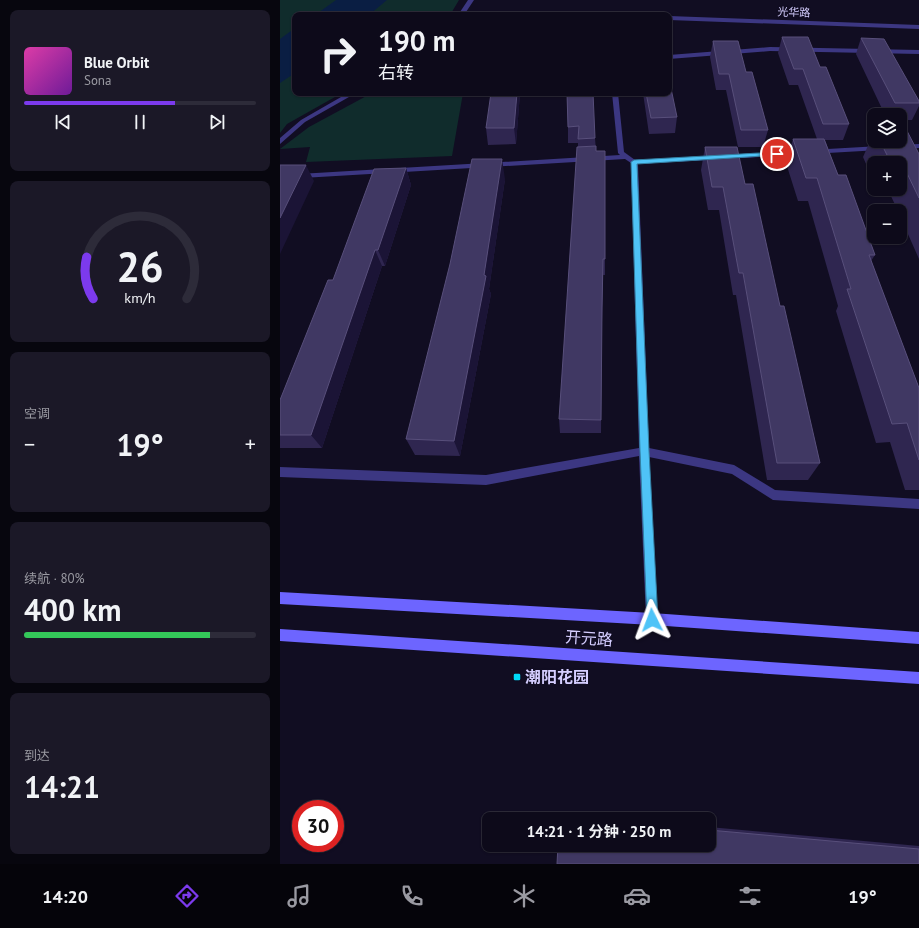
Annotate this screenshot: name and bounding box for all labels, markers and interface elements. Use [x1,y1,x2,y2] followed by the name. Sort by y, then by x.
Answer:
[777,4,811,20] street label: 光华路
[378,22,455,59] text: 190 m
[312,28,364,80] icon: right
[84,53,149,72] text: Blue Orbit
[378,61,414,84] text: 右转
[84,72,111,89] text: Sona
[867,108,907,244] map controls
[867,108,907,148] button: layers
[52,111,74,133] icon: previous
[129,111,151,133] icon: pause
[206,111,228,133] icon: next
[760,137,794,171] pin
[766,143,788,165] icon: arrive
[867,156,907,196] button: +
[867,204,907,244] button: −
[116,240,164,293] text: 26
[124,288,156,307] text: km/h
[24,405,50,422] text: 空调
[116,425,164,464] text: 19°
[24,430,35,458] text: −
[245,430,256,458] text: +
[24,570,85,587] text: 续航 · 80%
[24,590,122,629] text: 400 km
[631,599,673,641] position arrow
[564,626,614,650] street label: 开元路
[525,667,589,687] place label: 潮阳花园
[512,672,522,682] marker: 潮阳花园
[24,747,50,764] text: 到达
[24,767,100,806] text: 14:21
[292,800,344,852] speed limit sign: 30
[527,822,671,841] text: 14:21 · 1 分钟 · 250 m
[173,882,201,910] icon: directions
[285,882,313,910] icon: music
[398,882,426,910] icon: phone
[510,882,538,910] icon: climate
[623,882,651,910] icon: car
[736,882,764,910] icon: filters
[42,885,88,908] text: 14:20
[848,885,877,908] text: 19°

